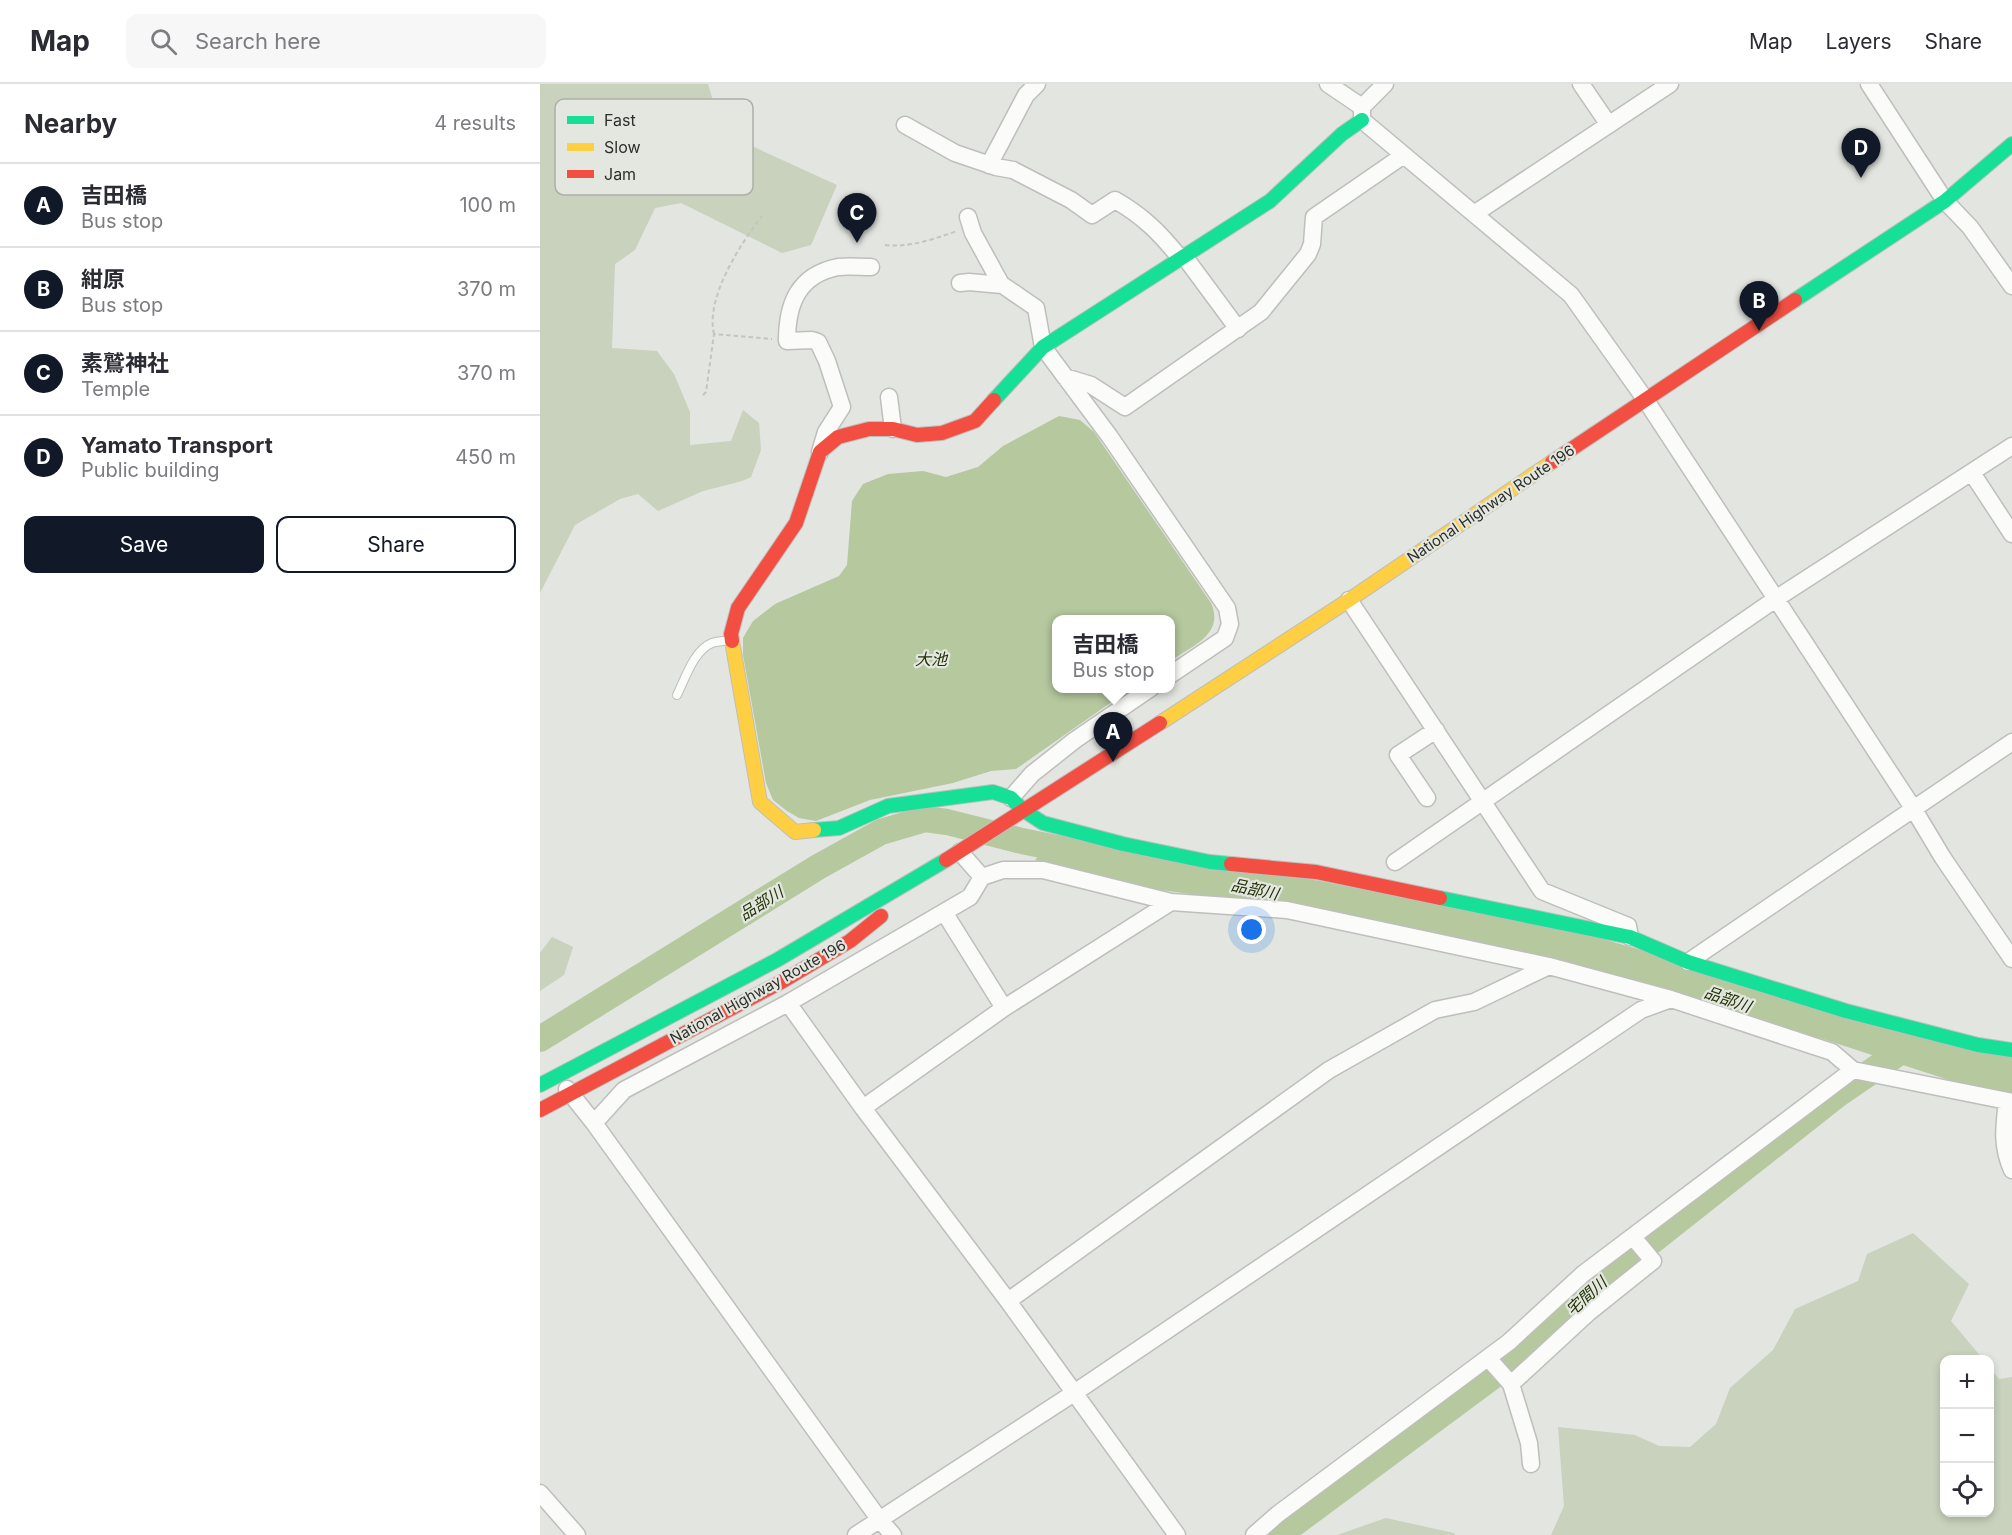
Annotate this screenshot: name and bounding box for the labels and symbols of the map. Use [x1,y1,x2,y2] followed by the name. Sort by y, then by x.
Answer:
[555,99,753,195] legend
[604,110,636,130] text: Fast
[1842,128,1880,178] pin: D
[604,137,641,157] text: Slow
[604,164,636,184] text: Jam
[838,194,876,243] pin: C
[1740,282,1778,331] pin: B
[1403,440,1578,567] street label: National Highway Route 196
[915,649,949,669] water label: 大池
[1094,712,1132,762] pin: A
[1229,874,1283,904] water label: 品部川
[735,881,788,924] water label: 品部川
[1237,915,1266,944] your location
[667,935,849,1048] street label: National Highway Route 196
[1702,982,1756,1017] water label: 品部川
[1561,1271,1612,1319] water label: 宅間川

